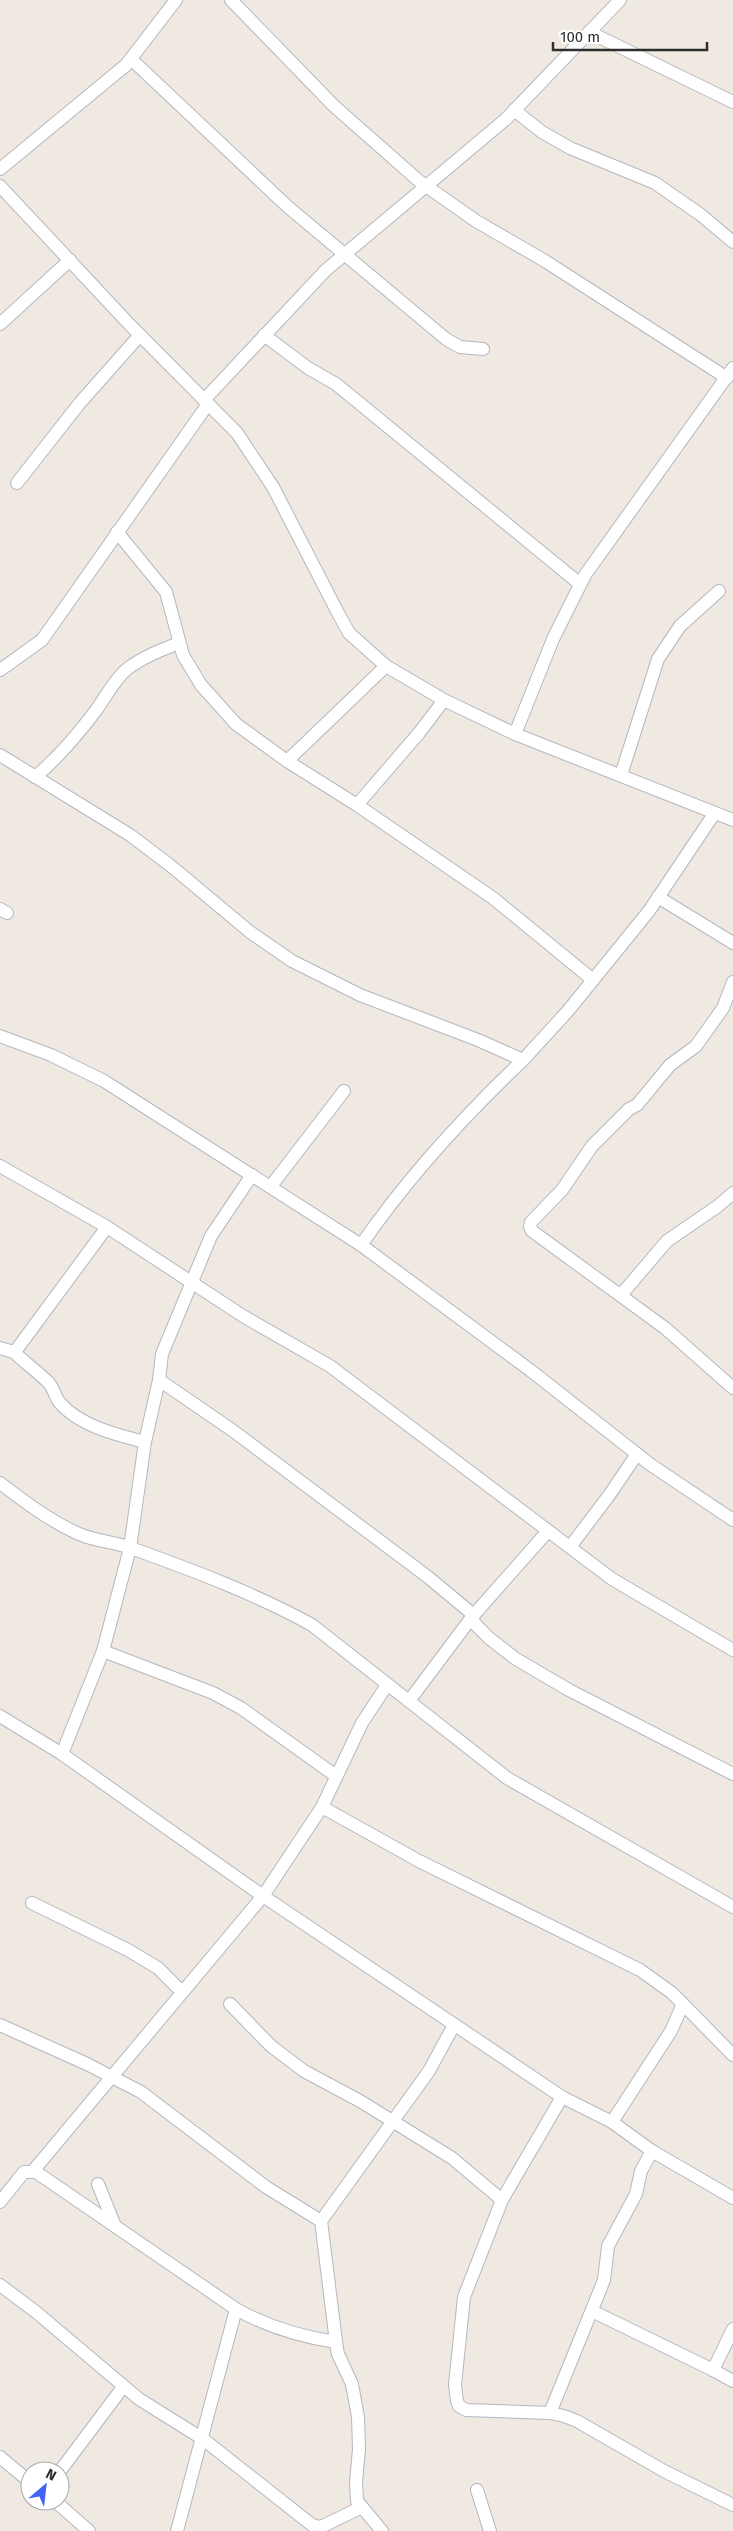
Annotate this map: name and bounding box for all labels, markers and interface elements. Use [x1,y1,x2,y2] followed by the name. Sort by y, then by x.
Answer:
[553,20,707,52] scale bar
[560,28,600,46] text: 100 m
[20,2461,70,2511] north arrow
[43,2465,59,2485] text: N

